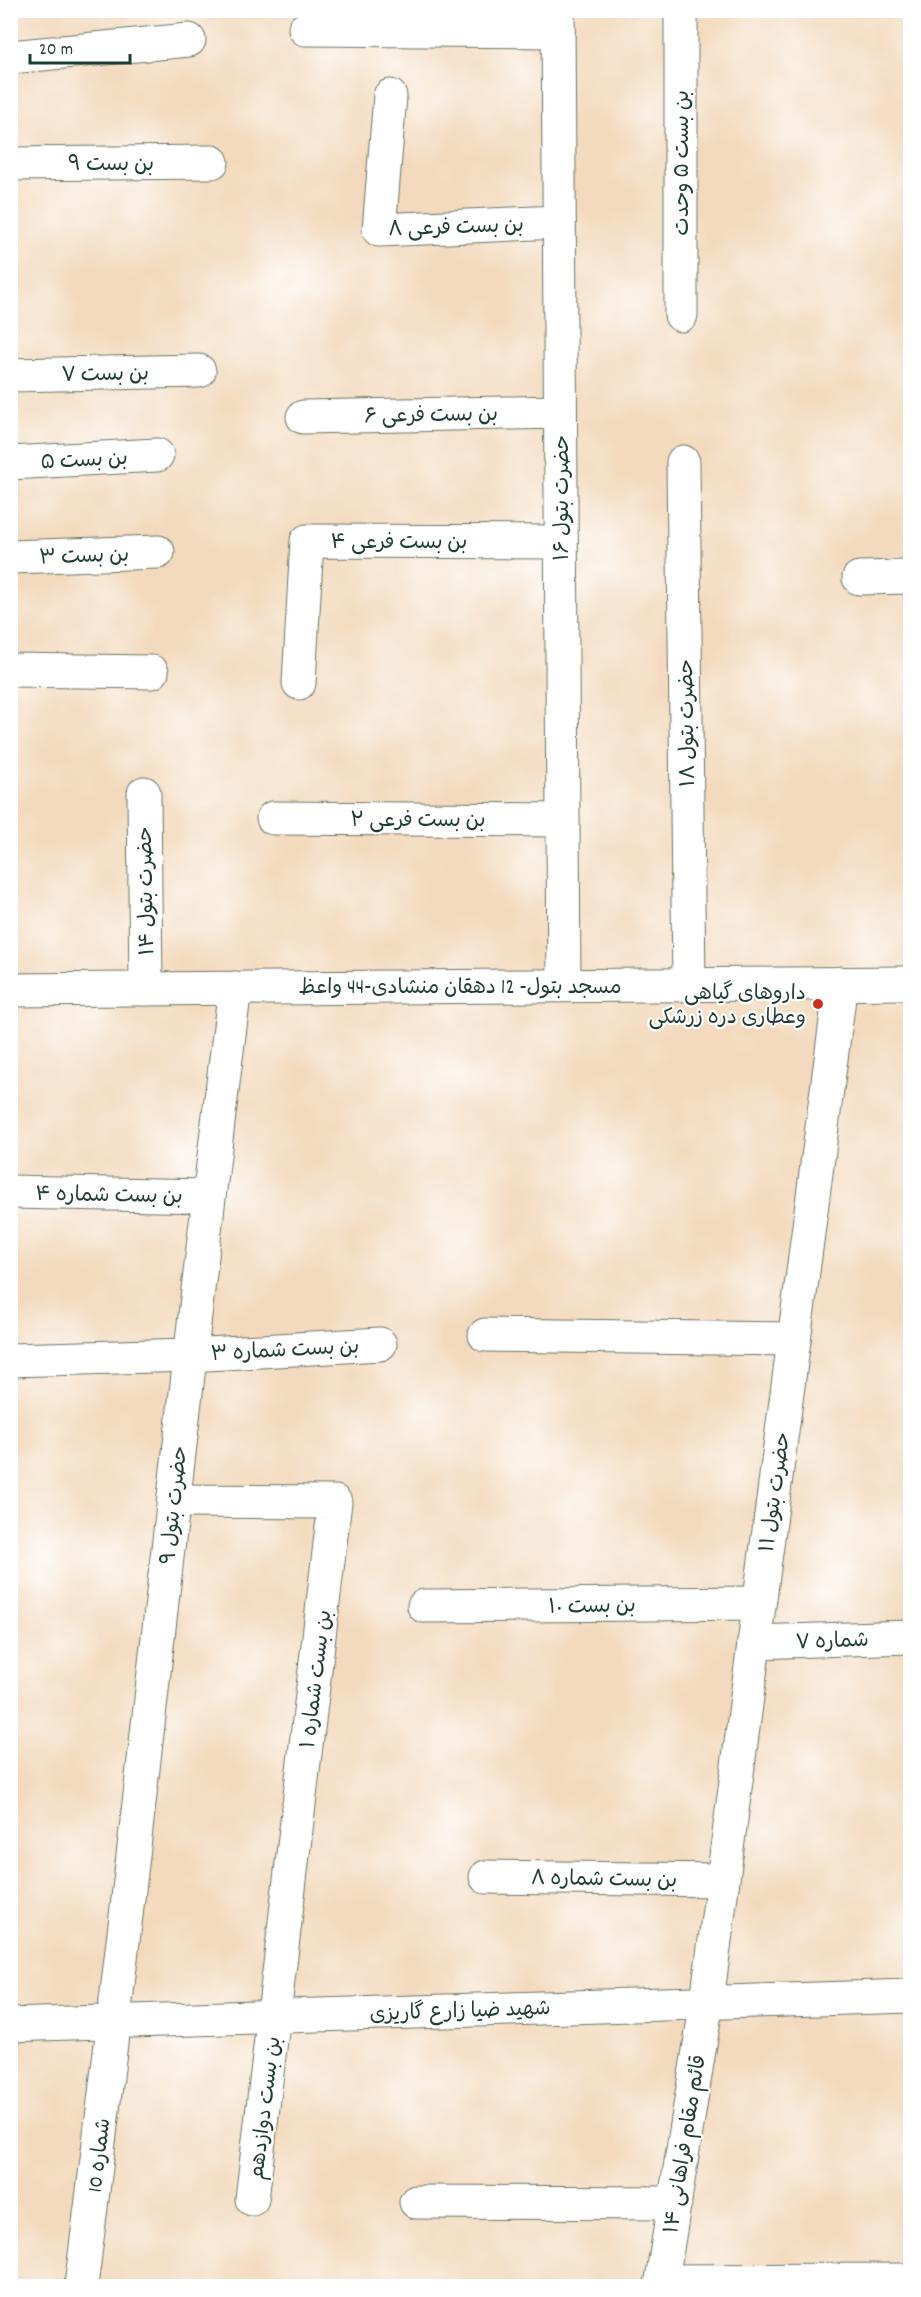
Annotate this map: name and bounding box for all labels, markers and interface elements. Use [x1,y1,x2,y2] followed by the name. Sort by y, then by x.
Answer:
[30,27,130,65] scale bar
[39,38,73,63] text: 20 m
[669,90,699,236] street label: بن بست ۵ وحدت
[68,151,154,181] street label: بن بست ۹
[388,212,525,246] street label: بن بست فرعی ۸
[61,360,149,392] street label: بن بست ۷
[364,401,498,433] street label: بن بست فرعی ۶
[549,435,579,561] street label: حضرت بتول ۱۶
[40,445,129,479] street label: بن بست ۵
[331,529,467,559] street label: بن بست فرعی ۴
[39,541,130,575] street label: بن بست ۳
[673,659,705,787] street label: حضرت بتول ۱۸
[350,807,486,837] street label: بن بست فرعی ۲
[132,826,164,956] street label: حضرت بتول ۱۴
[299,974,621,1004] street label: مسجد بتول- 12 دهقان منشادی-44 واعظ
[649,980,806,1034] place label: داروهای گیاهی وعطاری دره زرشکی
[811,997,825,1011] marker: داروهای گیاهی وعطاری دره زرشکی
[35,1181,183,1213] street label: بن بست شماره ۴
[210,1333,360,1371] street label: بن بست شماره ۳
[754,1430,800,1554] street label: حضرت بتول ۱۱
[155,1445,197,1566] street label: حضرت بتول ۹
[548,1592,636,1624] street label: بن بست ۱۰
[295,1608,341,1750] street label: بن بست شماره ۱
[795,1627,869,1659] street label: شماره ۷
[531,1865,677,1897] street label: بن بست شماره ۸
[369,1995,551,2031] street label: شهید ضیا زارع گاریزی
[243,2035,291,2182] street label: بن بست دوازدهم
[658,2053,716,2236] street label: ۱۴ قائم مقام فراهانی
[82,2116,120,2194] street label: شماره 10

